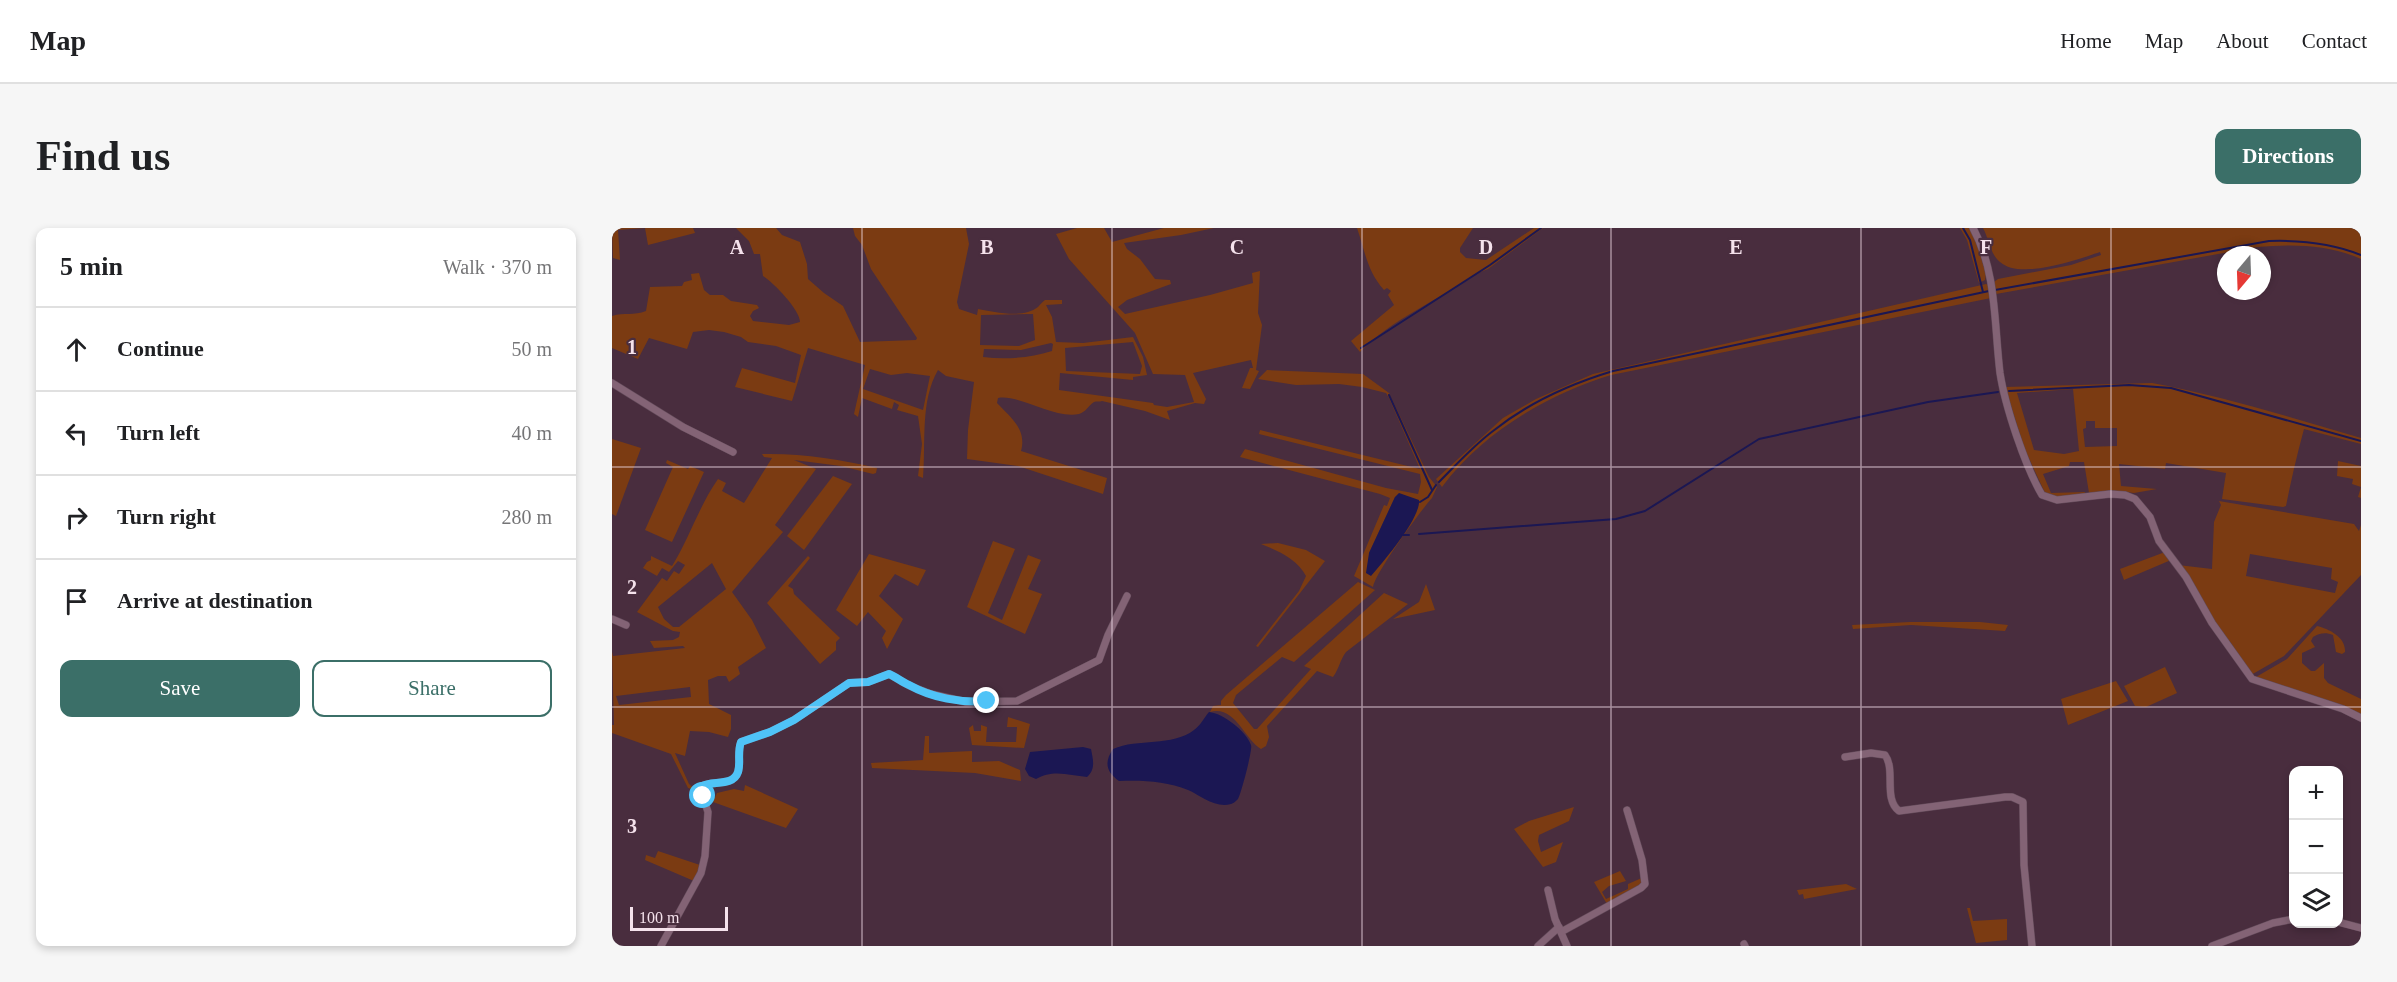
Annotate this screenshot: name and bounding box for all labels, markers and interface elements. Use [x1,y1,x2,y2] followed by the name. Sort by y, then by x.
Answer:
[30,25,86,56] text: Map
[2060,29,2112,53] text: Home
[2145,29,2183,53] text: Map
[2216,29,2269,53] text: About
[2302,29,2367,53] text: Contact
[2215,129,2361,184] button: Directions
[36,133,170,179] text: Find us
[730,236,745,258] text: A
[980,236,994,258] text: B
[1230,236,1244,258] text: C
[1479,236,1493,258] text: D
[1729,236,1743,258] text: E
[1980,236,1992,258] text: F
[2217,246,2271,300] north arrow
[60,252,123,281] text: 5 min
[443,256,552,278] text: Walk · 370 m
[60,333,93,366] icon: ahead
[117,336,204,361] text: Continue
[627,336,637,358] text: 1
[511,338,552,360] text: 50 m
[60,417,93,450] icon: left
[117,420,200,445] text: Turn left
[511,422,552,444] text: 40 m
[60,501,93,534] icon: right
[117,504,216,529] text: Turn right
[501,506,552,528] text: 280 m
[627,576,637,598] text: 2
[60,585,93,618] icon: arrive
[117,588,313,613] text: Arrive at destination
[60,660,300,717] button: Save
[312,660,552,717] button: Share
[973,687,999,713] route end
[2289,766,2343,928] map controls
[2289,766,2343,820] button: +
[689,782,715,808] route start
[627,815,637,837] text: 3
[2289,820,2343,874] button: −
[2289,874,2343,928] button: layers
[630,904,728,932] scale bar
[639,909,679,926] text: 100 m

